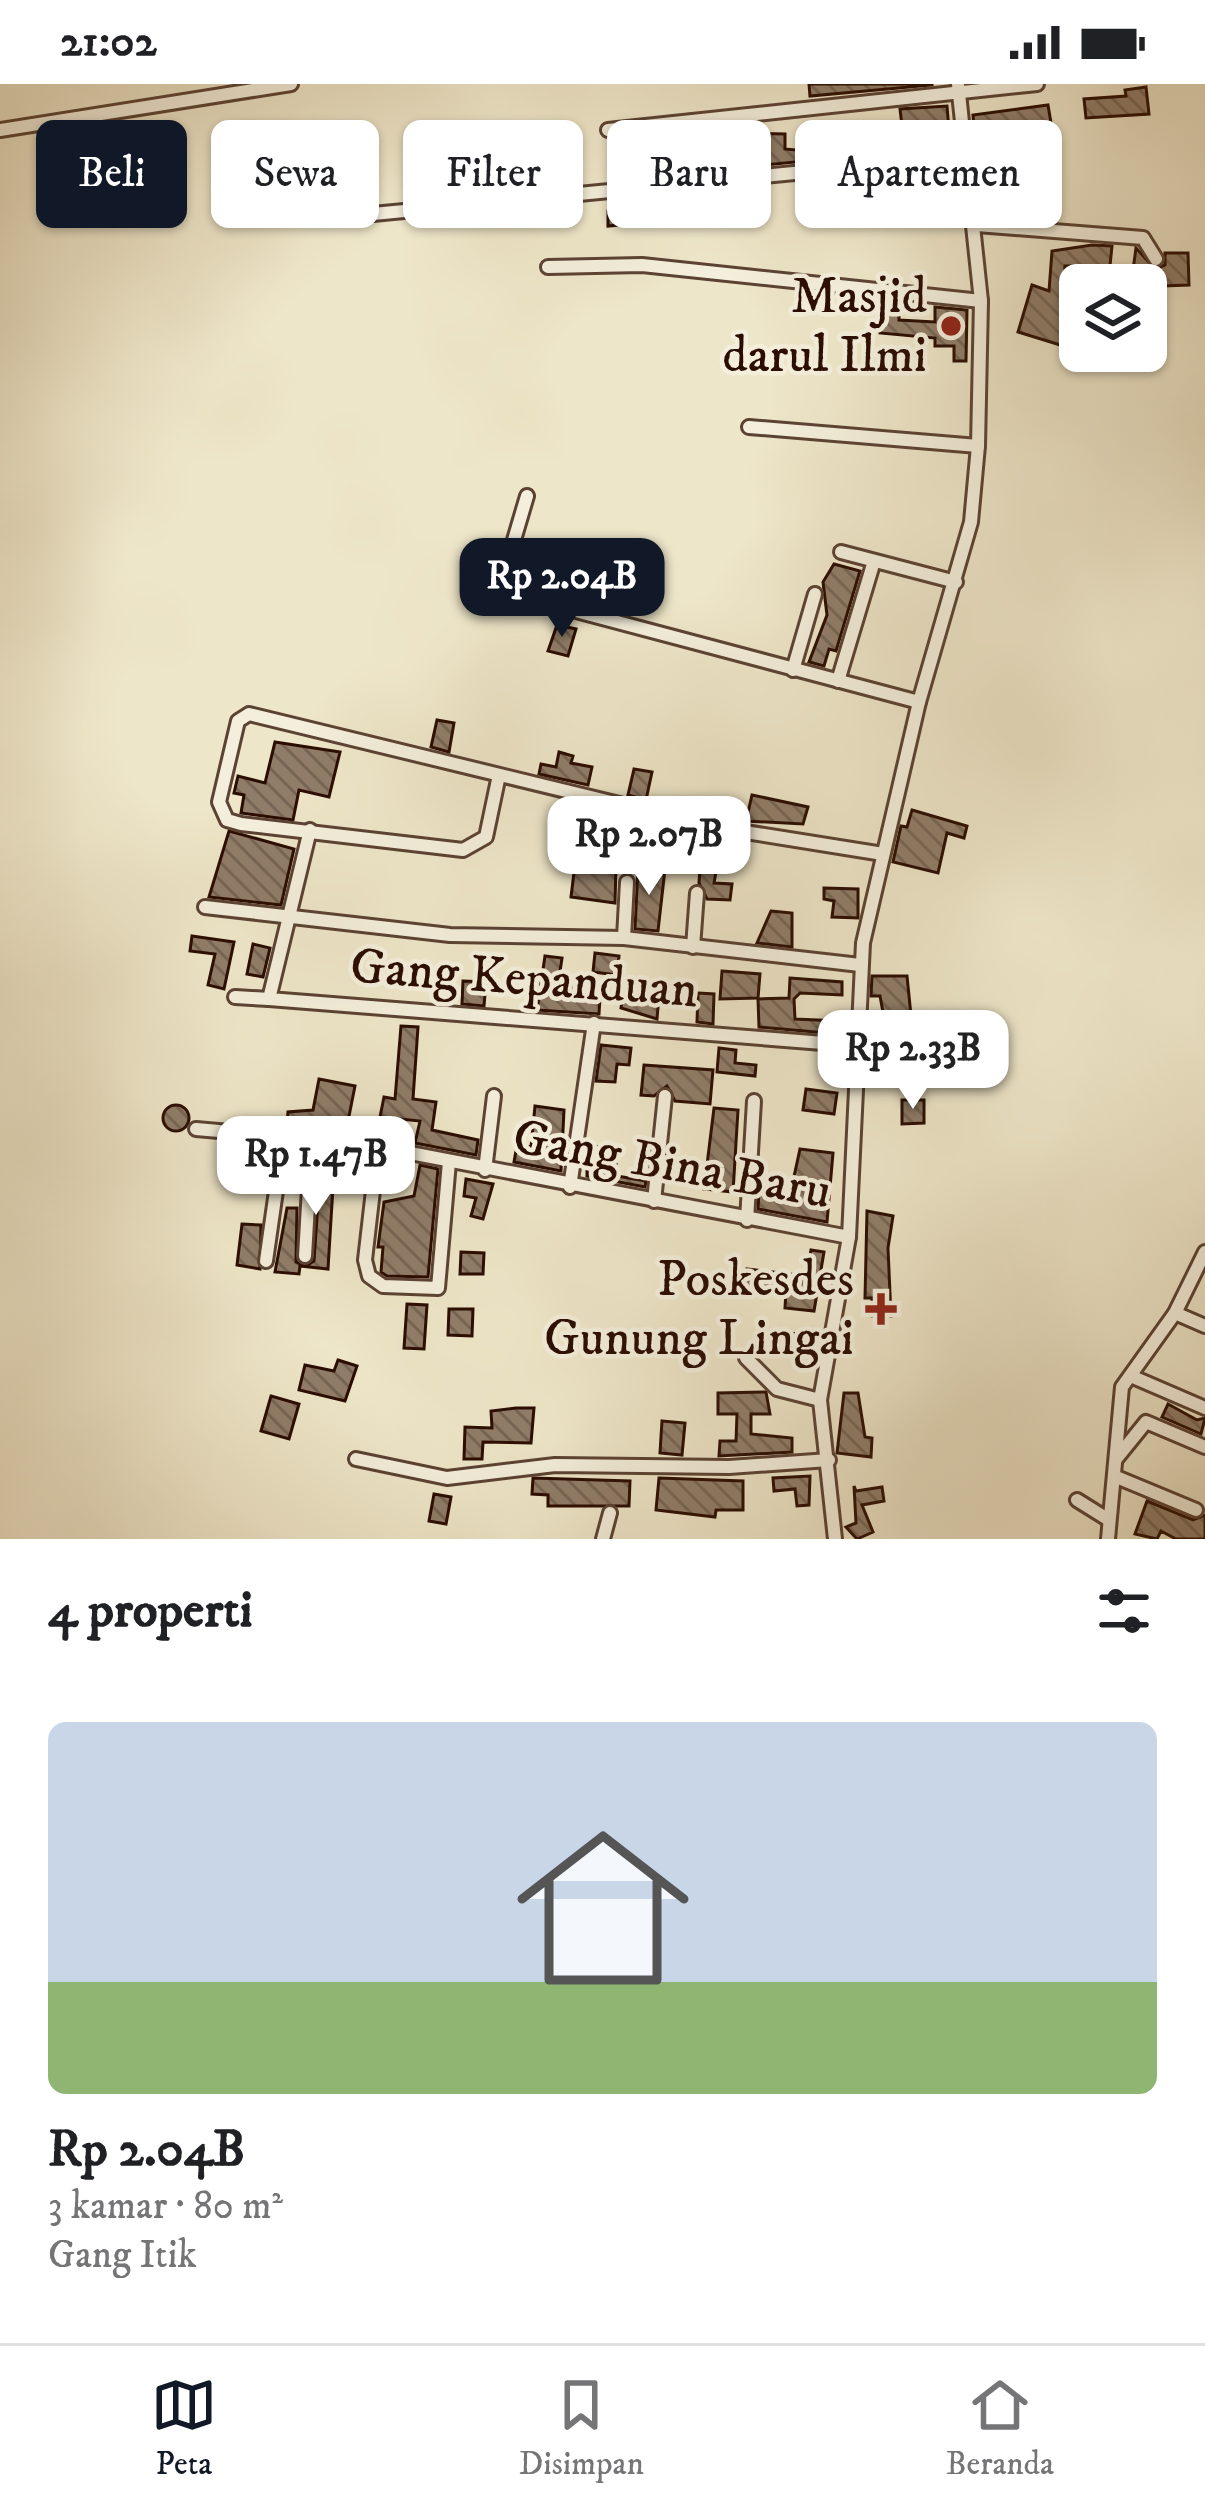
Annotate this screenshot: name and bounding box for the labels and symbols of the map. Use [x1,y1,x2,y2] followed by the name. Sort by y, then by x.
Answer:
[722,265,928,388] place label: Masjid darul Ilmi
[938,313,964,339] marker: Masjid darul Ilmi
[438,538,686,640] pin: Rp 2.04B
[525,796,773,898] pin: Rp 2.07B
[348,935,700,1023] street label: Gang Kepanduan
[789,1010,1037,1112] pin: Rp 2.33B
[508,1106,836,1224] street label: Gang Bina Baru
[192,1116,440,1218] pin: Rp 1.47B
[544,1248,854,1371] place label: Poskesdes Gunung Lingai
[865,1293,897,1325] marker: Poskesdes Gunung Lingai

